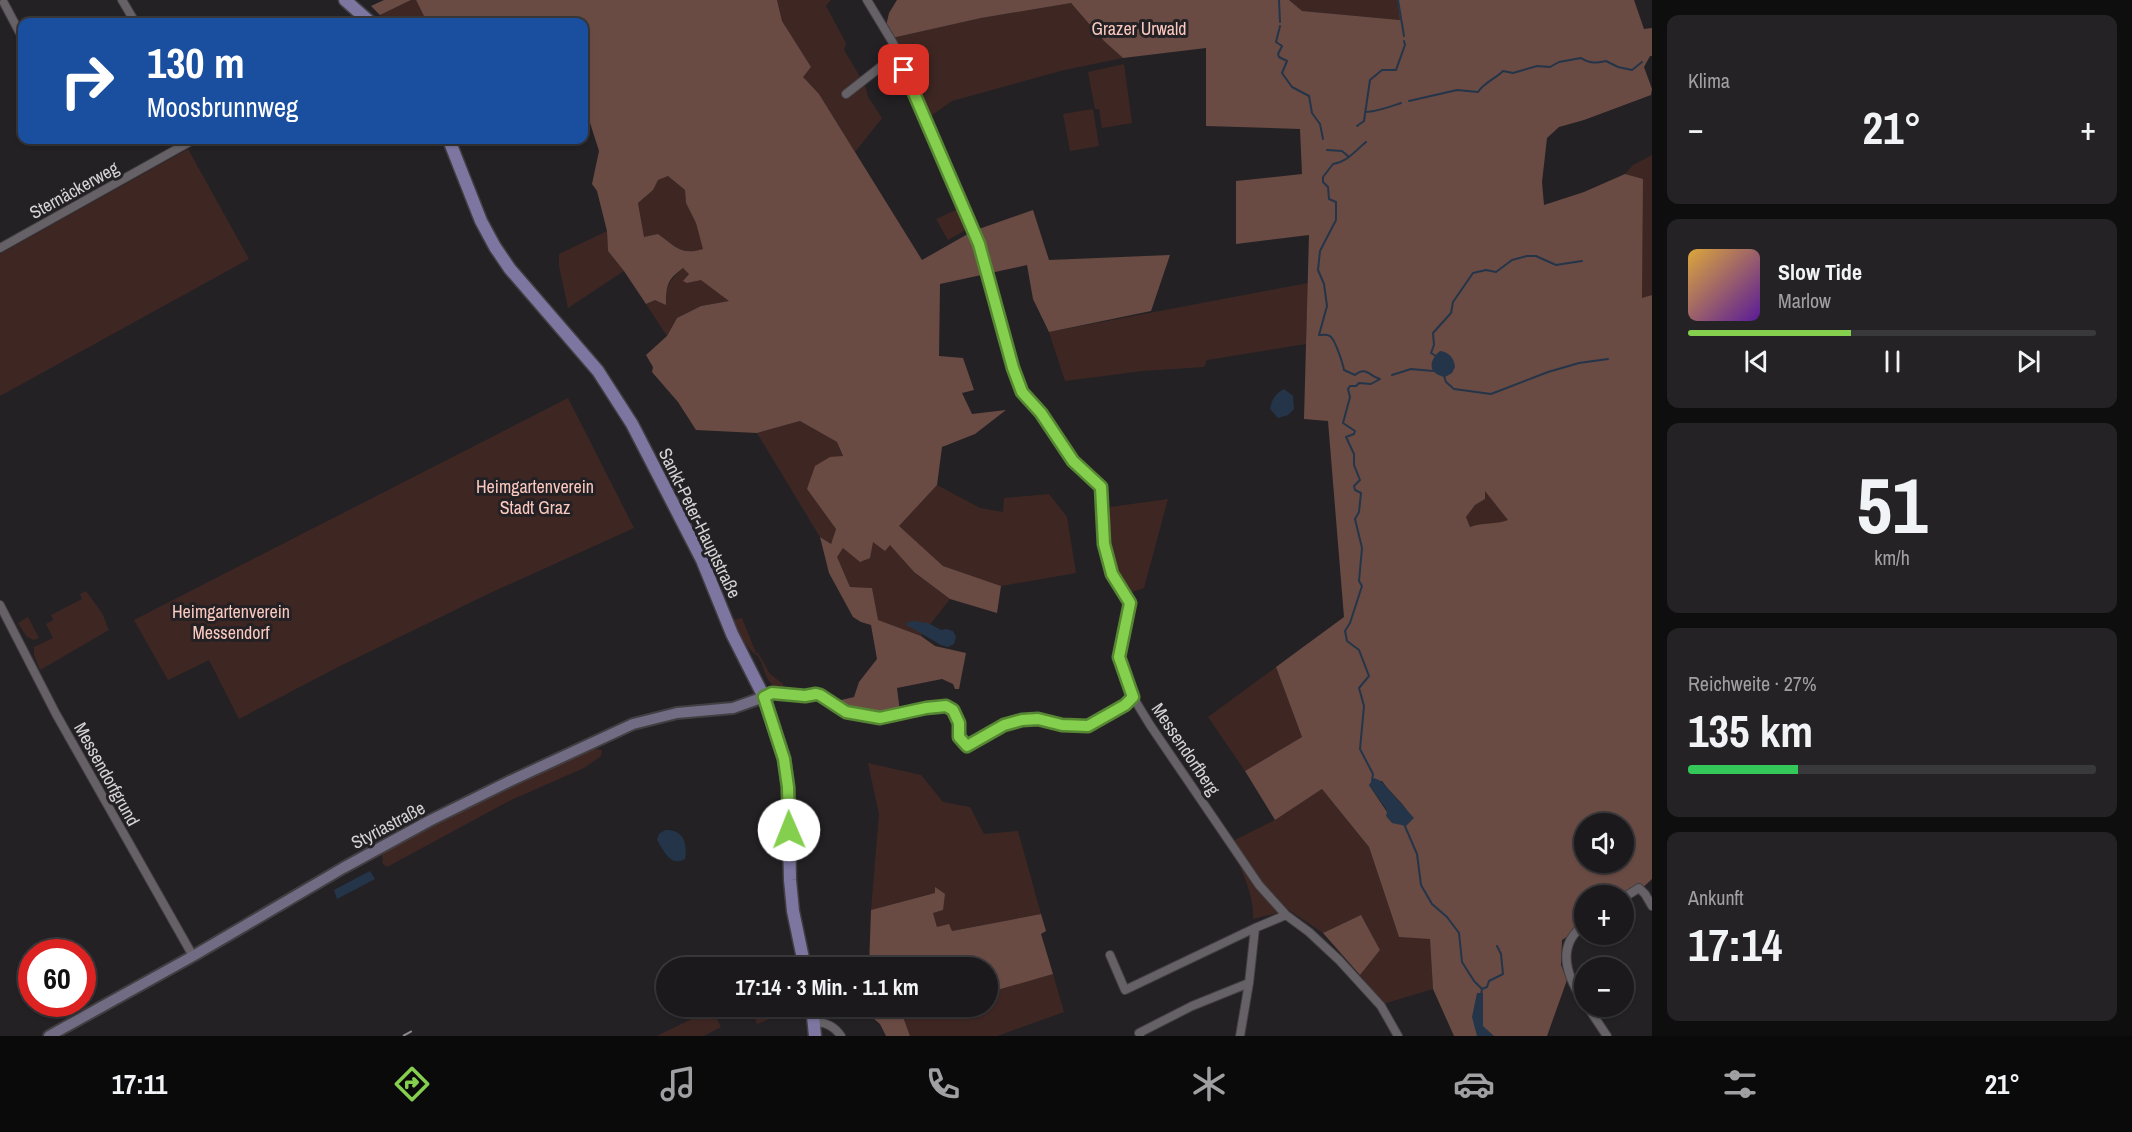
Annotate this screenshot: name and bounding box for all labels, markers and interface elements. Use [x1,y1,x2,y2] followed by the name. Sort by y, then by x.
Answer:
[1091,16,1187,41] park label: Grazer Urwald
[147,35,245,91] text: 130 m
[48,42,126,120] icon: right
[878,44,929,95] pin
[887,53,920,86] icon: arrive
[1688,67,1730,94] text: Klima
[147,89,298,125] text: Moosbrunnweg
[1862,97,1922,158] text: 21°
[1688,106,1704,150] text: −
[2080,106,2096,150] text: +
[25,155,124,225] street label: Sternäckerweg
[1778,257,1862,287] text: Slow Tide
[1778,287,1831,314] text: Marlow
[1740,345,1773,378] icon: previous
[1876,345,1909,378] icon: pause
[2012,345,2045,378] icon: next
[653,444,747,602] street label: Sankt-Peter-Hauptstraße
[1856,452,1928,557] text: 51
[476,474,594,520] park label: Heimgartenverein Stadt Graz
[1874,544,1910,571] text: km/h
[172,599,290,645] park label: Heimgartenverein Messendorf
[1688,670,1817,697] text: Reichweite · 27%
[1146,698,1227,801] street label: Messendorfberg
[1688,700,1813,761] text: 135 km
[68,718,146,830] street label: Messendorfgrund
[347,795,429,855] street label: Styriastraße
[757,798,821,862] position arrow
[1574,813,1634,1017] map controls
[1574,813,1634,873] button: sound
[1688,884,1744,911] text: Ankunft
[1574,885,1634,945] button: +
[1688,914,1782,975] text: 17:14
[18,939,96,1017] speed limit sign: 60
[1574,957,1634,1017] button: −
[735,972,919,1002] text: 17:14 · 3 Min. · 1.1 km
[391,1063,433,1105] icon: directions
[657,1063,699,1105] icon: music
[922,1063,964,1105] icon: phone
[1188,1063,1230,1105] icon: climate
[1453,1063,1495,1105] icon: car
[1719,1063,1761,1105] icon: filters
[112,1066,167,1102] text: 17:11
[1985,1066,2020,1102] text: 21°

